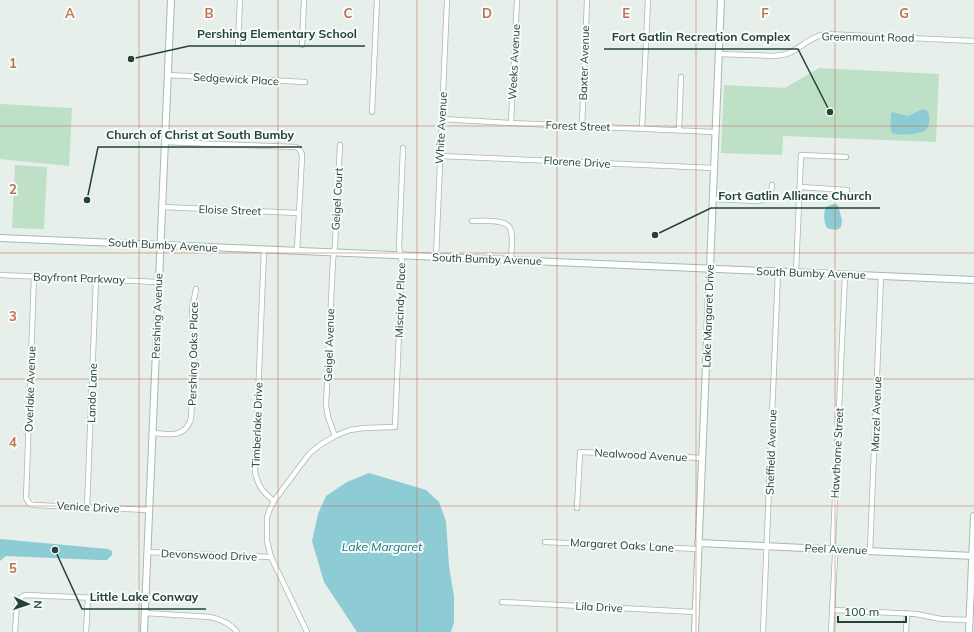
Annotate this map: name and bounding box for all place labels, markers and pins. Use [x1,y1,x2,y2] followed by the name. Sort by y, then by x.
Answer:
[189,22,365,46] callout: Pershing Elementary School
[604,25,798,49] callout: Fort Gatlin Recreation Complex
[98,123,302,147] callout: Church of Christ at South Bumby
[711,184,880,208] callout: Fort Gatlin Alliance Church
[82,585,206,609] callout: Little Lake Conway

